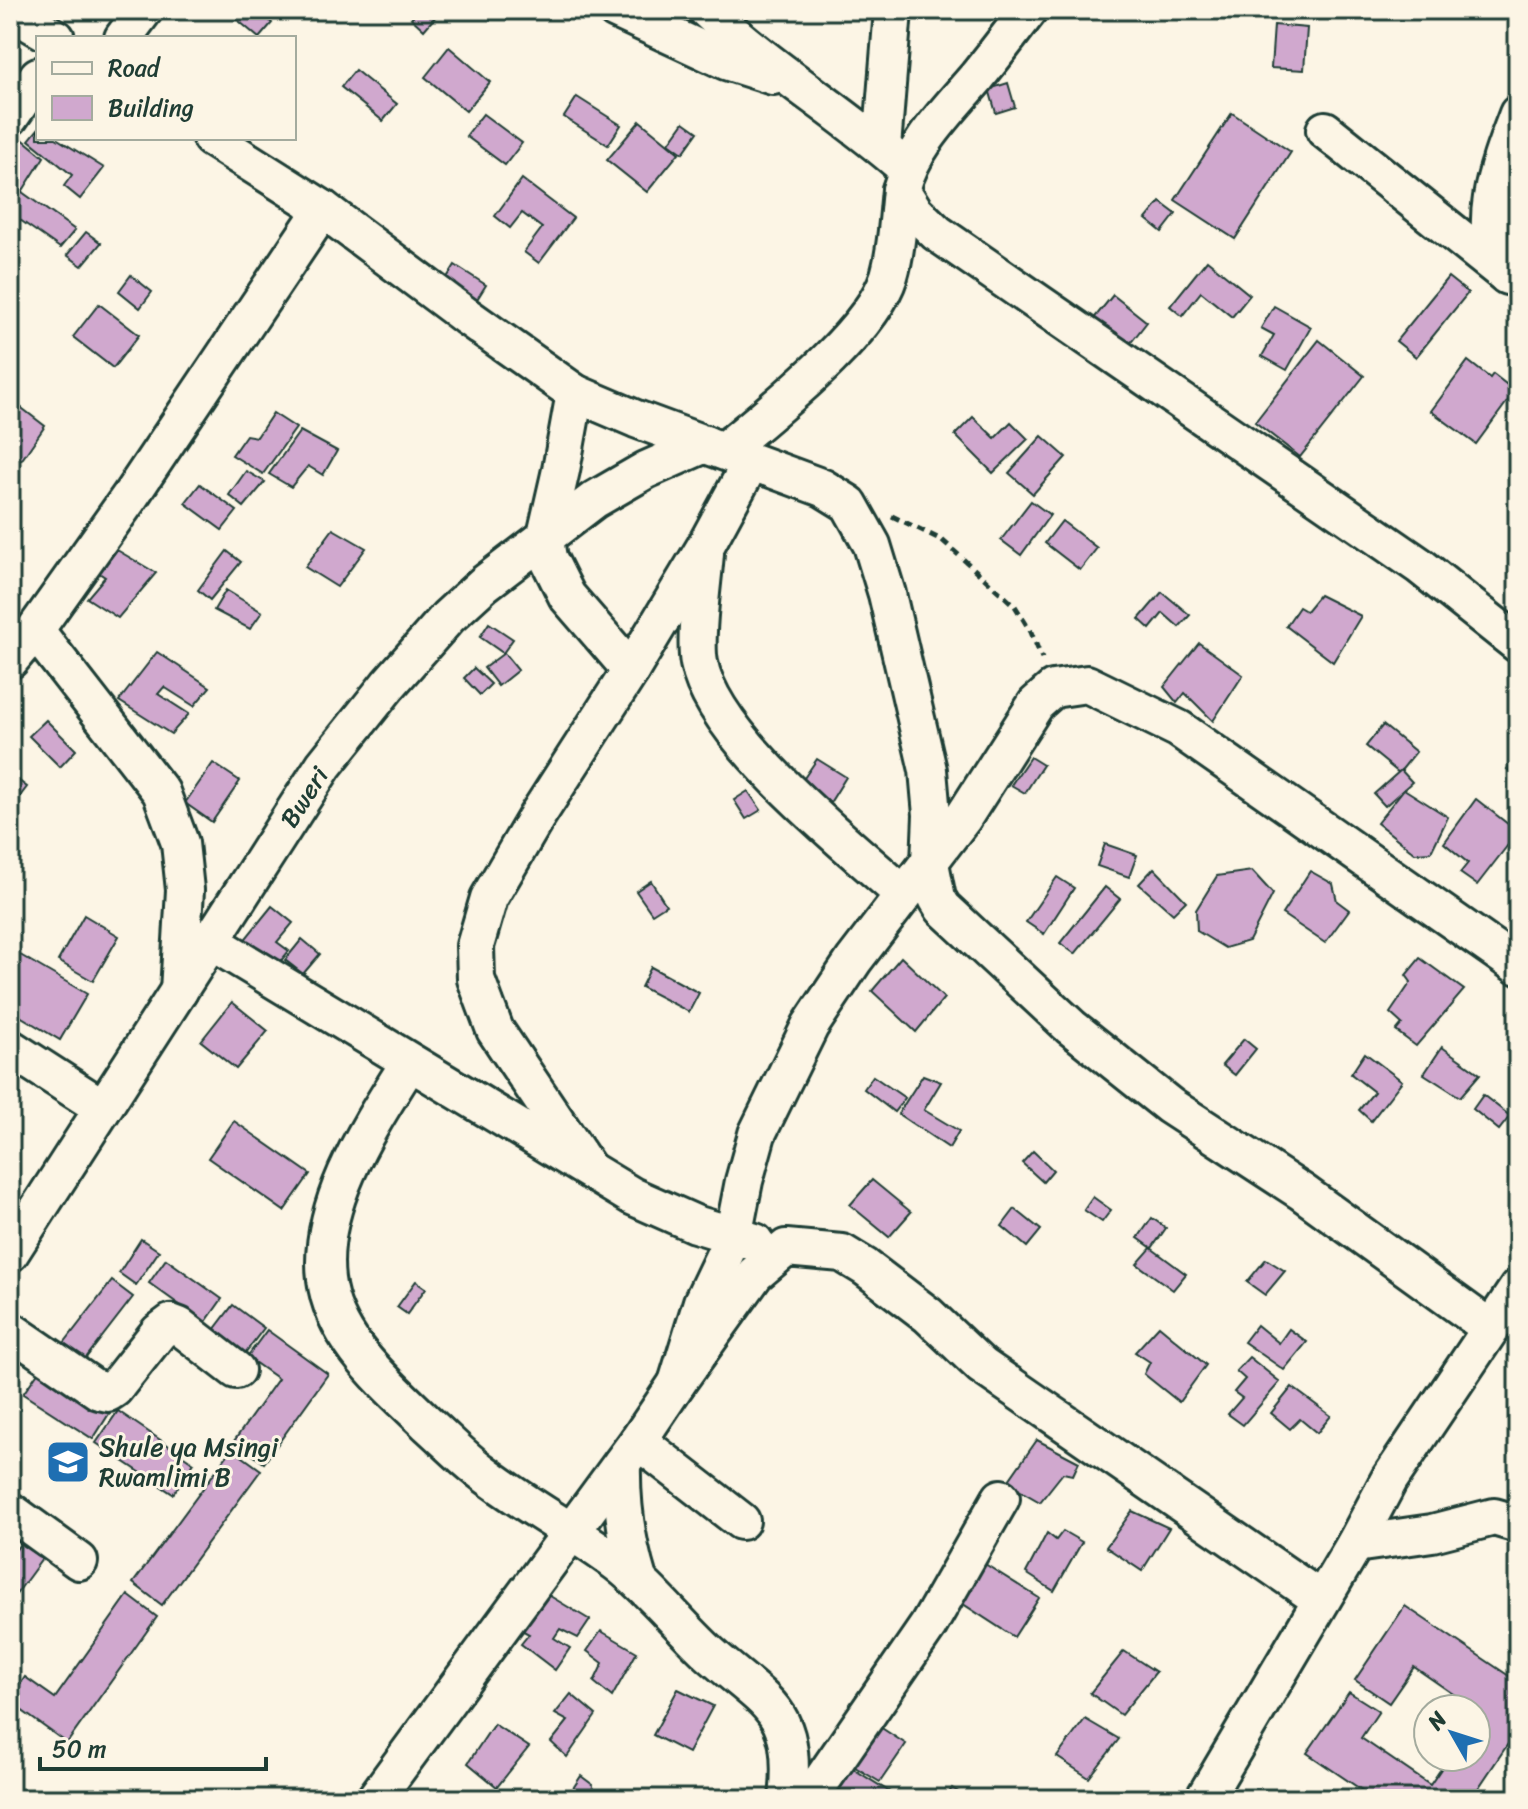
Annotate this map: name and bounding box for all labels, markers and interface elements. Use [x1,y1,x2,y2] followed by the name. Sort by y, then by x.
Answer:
[36,36,296,140] legend
[108,47,162,89] text: Road
[108,87,194,129] text: Building
[267,756,342,837] street label: Bweri
[99,1424,279,1500] place label: Shule ya Msingi Rwamlimi B
[44,1438,92,1486] school or university icon: Shule ya Msingi Rwamlimi B
[1412,1693,1492,1773] north arrow
[1416,1702,1457,1740] text: N
[40,1721,266,1771] scale bar
[52,1728,107,1770] text: 50 m

